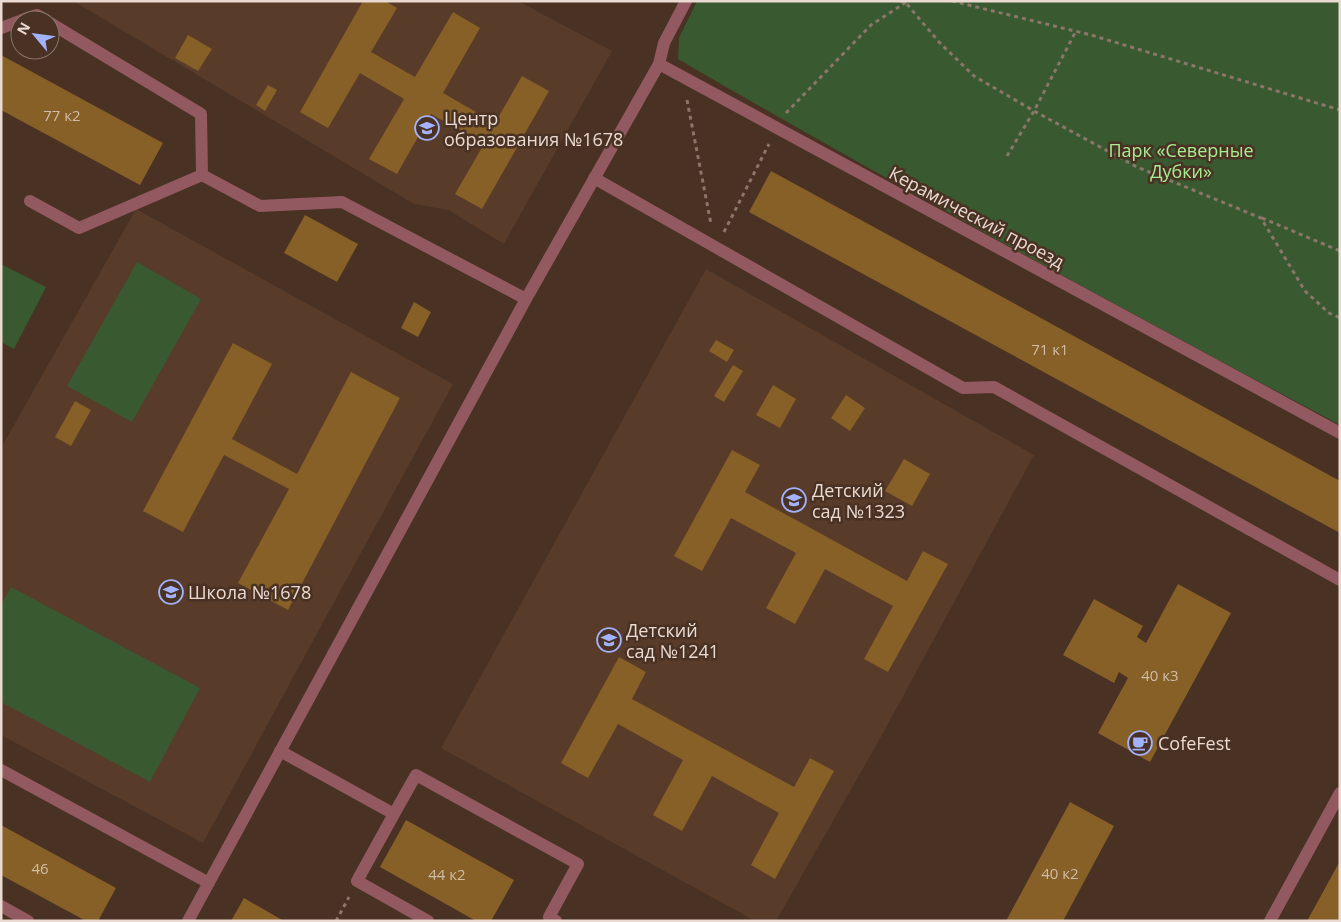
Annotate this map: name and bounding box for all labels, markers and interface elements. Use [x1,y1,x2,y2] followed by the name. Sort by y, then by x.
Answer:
[10,10,60,60] north arrow
[12,19,34,38] text: N
[43,105,81,125] house number: 77 к2
[444,106,623,151] place label: Центр образования №1678
[414,115,440,141] school or university icon: Центр образования №1678
[1108,138,1254,183] park label: Парк «Северные Дубки»
[885,161,1069,273] street label: Керамический проезд
[1031,339,1069,359] house number: 71 к1
[812,478,905,523] place label: Детский сад №1323
[781,487,807,513] school or university icon: Детский сад №1323
[158,579,184,605] school or university icon: Школа №1678
[188,580,311,604] place label: Школа №1678
[626,618,719,663] place label: Детский сад №1241
[596,627,622,653] school or university icon: Детский сад №1241
[1141,665,1179,685] house number: 40 к3
[1127,730,1153,756] cafe icon: CofeFest
[1158,731,1231,755] place label: CofeFest
[31,858,49,878] house number: 46
[1041,863,1079,883] house number: 40 к2
[428,864,466,884] house number: 44 к2

